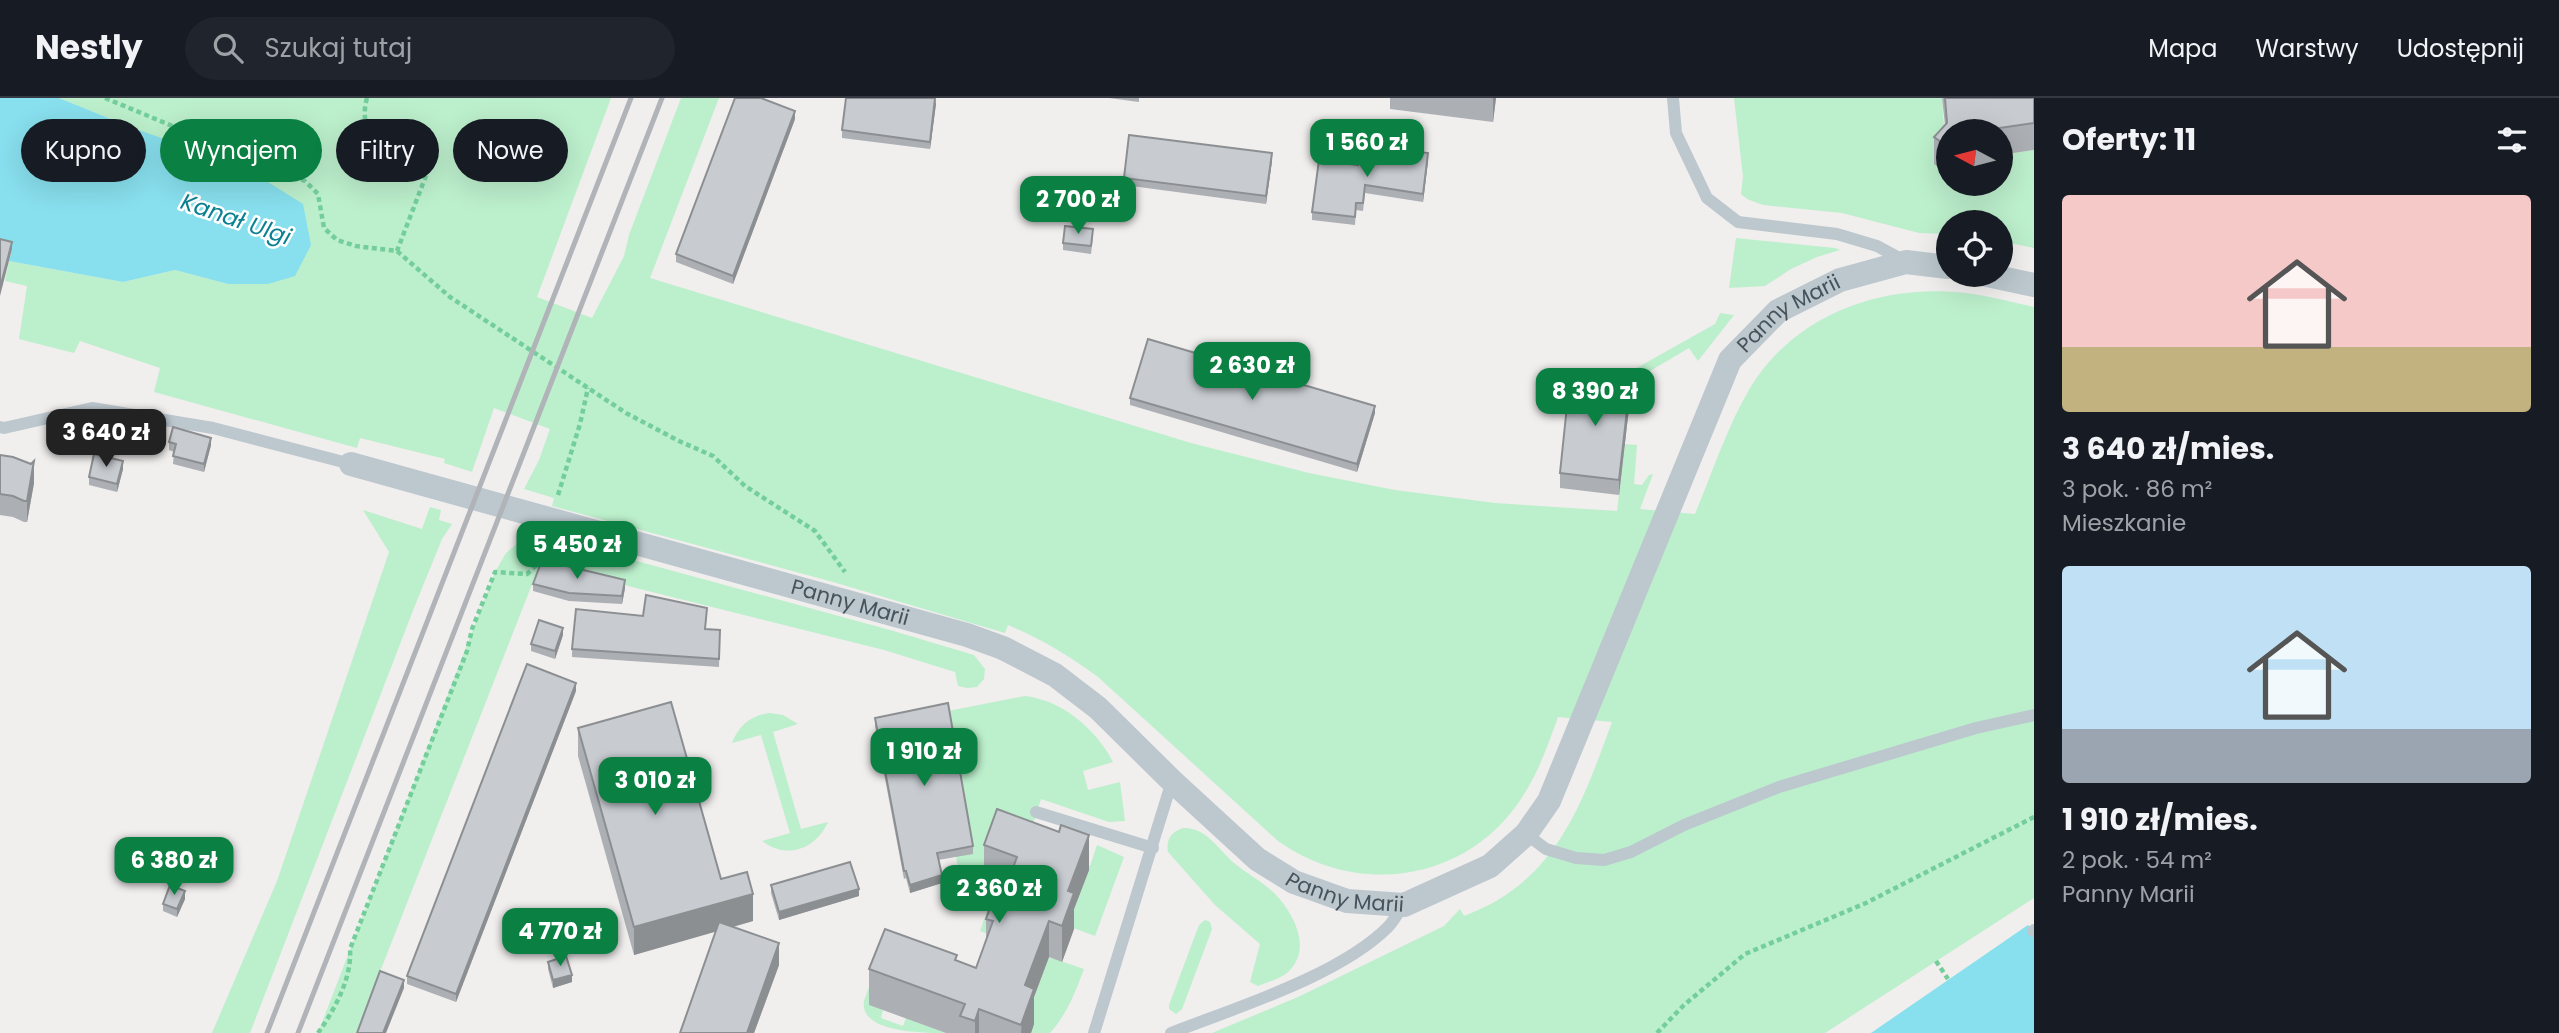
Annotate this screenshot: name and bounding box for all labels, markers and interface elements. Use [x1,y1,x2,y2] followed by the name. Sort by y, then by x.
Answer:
[185,17,675,80] search box
[35,24,143,71] text: Nestly
[209,29,247,67] icon: search
[265,30,412,66] text: Szukaj tutaj
[2148,32,2218,65] text: Mapa
[2256,32,2359,65] text: Warstwy
[2397,32,2524,65] text: Udostępnij
[2062,118,2196,161] text: Oferty: 11
[21,119,146,182] chip: Kupno
[160,119,322,182] chip: Wynajem
[336,119,439,182] chip: Filtry
[453,119,568,182] chip: Nowe
[1936,119,2012,196] north arrow
[1936,119,2013,287] map controls
[1295,120,1439,179] pin: 1 560 zł
[2493,121,2531,159] icon: filters
[1326,126,1408,158] text: 1 560 zł
[1006,176,1150,236] pin: 2 700 zł
[1036,183,1120,215] text: 2 700 zł
[177,185,296,253] water label: Kanał Ulgi
[1936,210,2013,287] button: locate
[2234,241,2360,367] icon: home
[1730,267,1845,359] street label: Panny Marii
[1180,342,1324,402] pin: 2 630 zł
[1209,349,1295,381] text: 2 630 zł
[1523,368,1667,428] pin: 8 390 zł
[1552,375,1638,407] text: 8 390 zł
[34,410,178,469] pin: 3 640 zł
[62,416,150,448] text: 3 640 zł
[2062,427,2274,470] text: 3 640 zł/mies.
[2062,473,2212,505] text: 3 pok. · 86 m²
[2062,507,2186,539] text: Mieszkanie
[505,522,649,581] pin: 5 450 zł
[532,528,622,560] text: 5 450 zł
[788,572,913,632] street label: Panny Marii
[2234,612,2360,738] icon: home
[852,728,996,788] pin: 1 910 zł
[887,735,961,767] text: 1 910 zł
[583,758,727,817] pin: 3 010 zł
[614,764,696,796] text: 3 010 zł
[2062,798,2258,841] text: 1 910 zł/mies.
[102,838,246,897] pin: 6 380 zł
[130,844,218,876] text: 6 380 zł
[2062,844,2212,876] text: 2 pok. · 54 m²
[1280,865,1405,919] street label: Panny Marii
[927,866,1071,925] pin: 2 360 zł
[956,872,1042,904] text: 2 360 zł
[2062,878,2195,910] text: Panny Marii
[488,908,632,968] pin: 4 770 zł
[518,915,602,947] text: 4 770 zł

